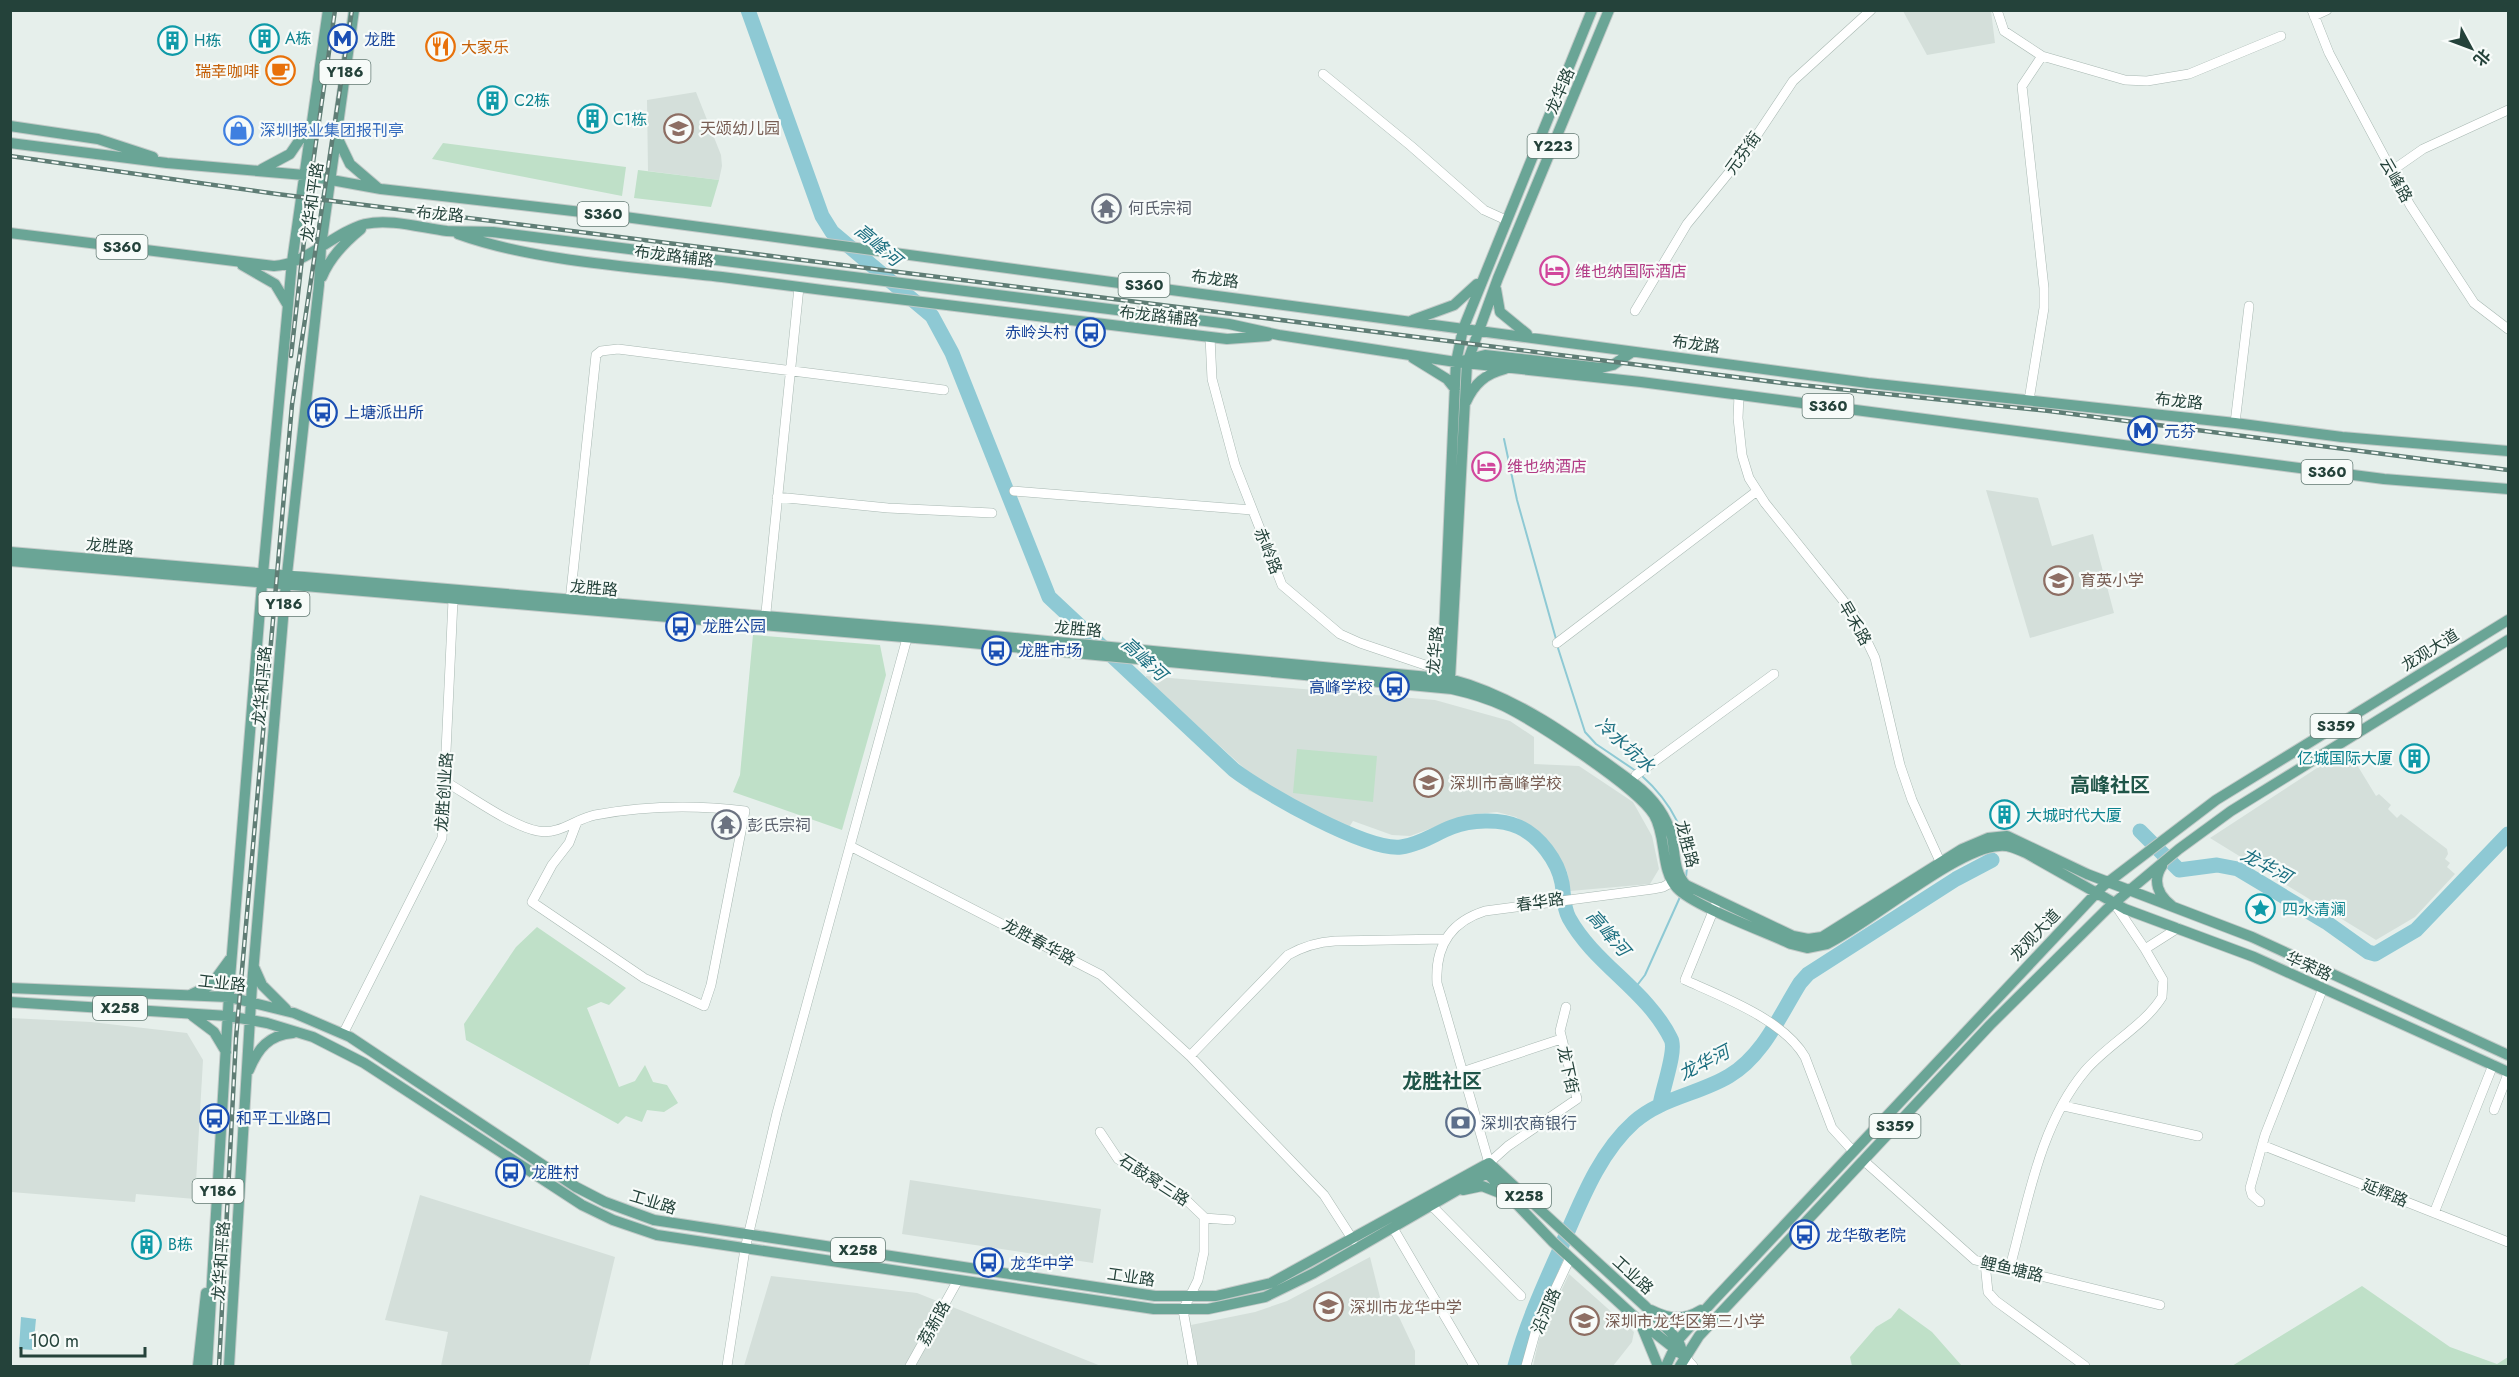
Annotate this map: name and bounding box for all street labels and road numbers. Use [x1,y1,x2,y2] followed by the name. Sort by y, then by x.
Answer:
[320,60,370,84] road number: Y186
[1540,64,1580,118] street label: 龙华路
[1720,127,1766,179] street label: 元芬街
[1528,134,1578,158] road number: Y223
[2374,153,2418,207] street label: 云峰路
[295,161,329,243] street label: 龙华和平路
[415,200,465,228] street label: 布龙路
[578,202,628,226] road number: S360
[96,235,148,259] road number: S360
[633,240,715,272] street label: 布龙路辅路
[1190,265,1240,293] street label: 布龙路
[1118,273,1170,297] road number: S360
[1118,300,1200,332] street label: 布龙路辅路
[1671,330,1721,358] street label: 布龙路
[2154,387,2204,415] street label: 布龙路
[1802,394,1854,418] road number: S360
[2302,460,2352,484] road number: S360
[1248,524,1288,578] street label: 赤岭路
[85,532,135,560] street label: 龙胜路
[569,574,619,602] street label: 龙胜路
[258,592,310,616] road number: Y186
[1833,596,1877,650] street label: 早禾路
[1053,615,1103,643] street label: 龙胜路
[2397,623,2463,677] street label: 龙观大道
[1421,625,1449,675] street label: 龙华路
[247,645,277,727] street label: 龙华和平路
[2310,714,2362,738] road number: S359
[430,751,458,833] street label: 龙胜创业路
[1670,818,1704,870] street label: 龙胜路
[1515,887,1565,917] street label: 春华路
[2004,904,2066,966] street label: 龙观大道
[998,913,1080,971] street label: 龙胜春华路
[2282,946,2336,986] street label: 华荣路
[197,969,247,997] street label: 工业路
[93,996,147,1020] road number: X258
[1552,1044,1584,1096] street label: 龙下街
[1870,1114,1920,1138] road number: S359
[1114,1149,1194,1211] street label: 石鼓窝三路
[2358,1173,2412,1213] street label: 延辉路
[192,1179,244,1203] road number: Y186
[627,1184,679,1220] street label: 工业路
[1497,1184,1551,1208] road number: X258
[207,1220,235,1302] street label: 龙华和平路
[831,1238,885,1262] road number: X258
[1607,1250,1659,1300] street label: 工业路
[1978,1251,2046,1287] street label: 鲤鱼塘路
[1106,1262,1156,1292] street label: 工业路
[1526,1284,1566,1338] street label: 沿河路
[912,1296,956,1350] street label: 荔新路

